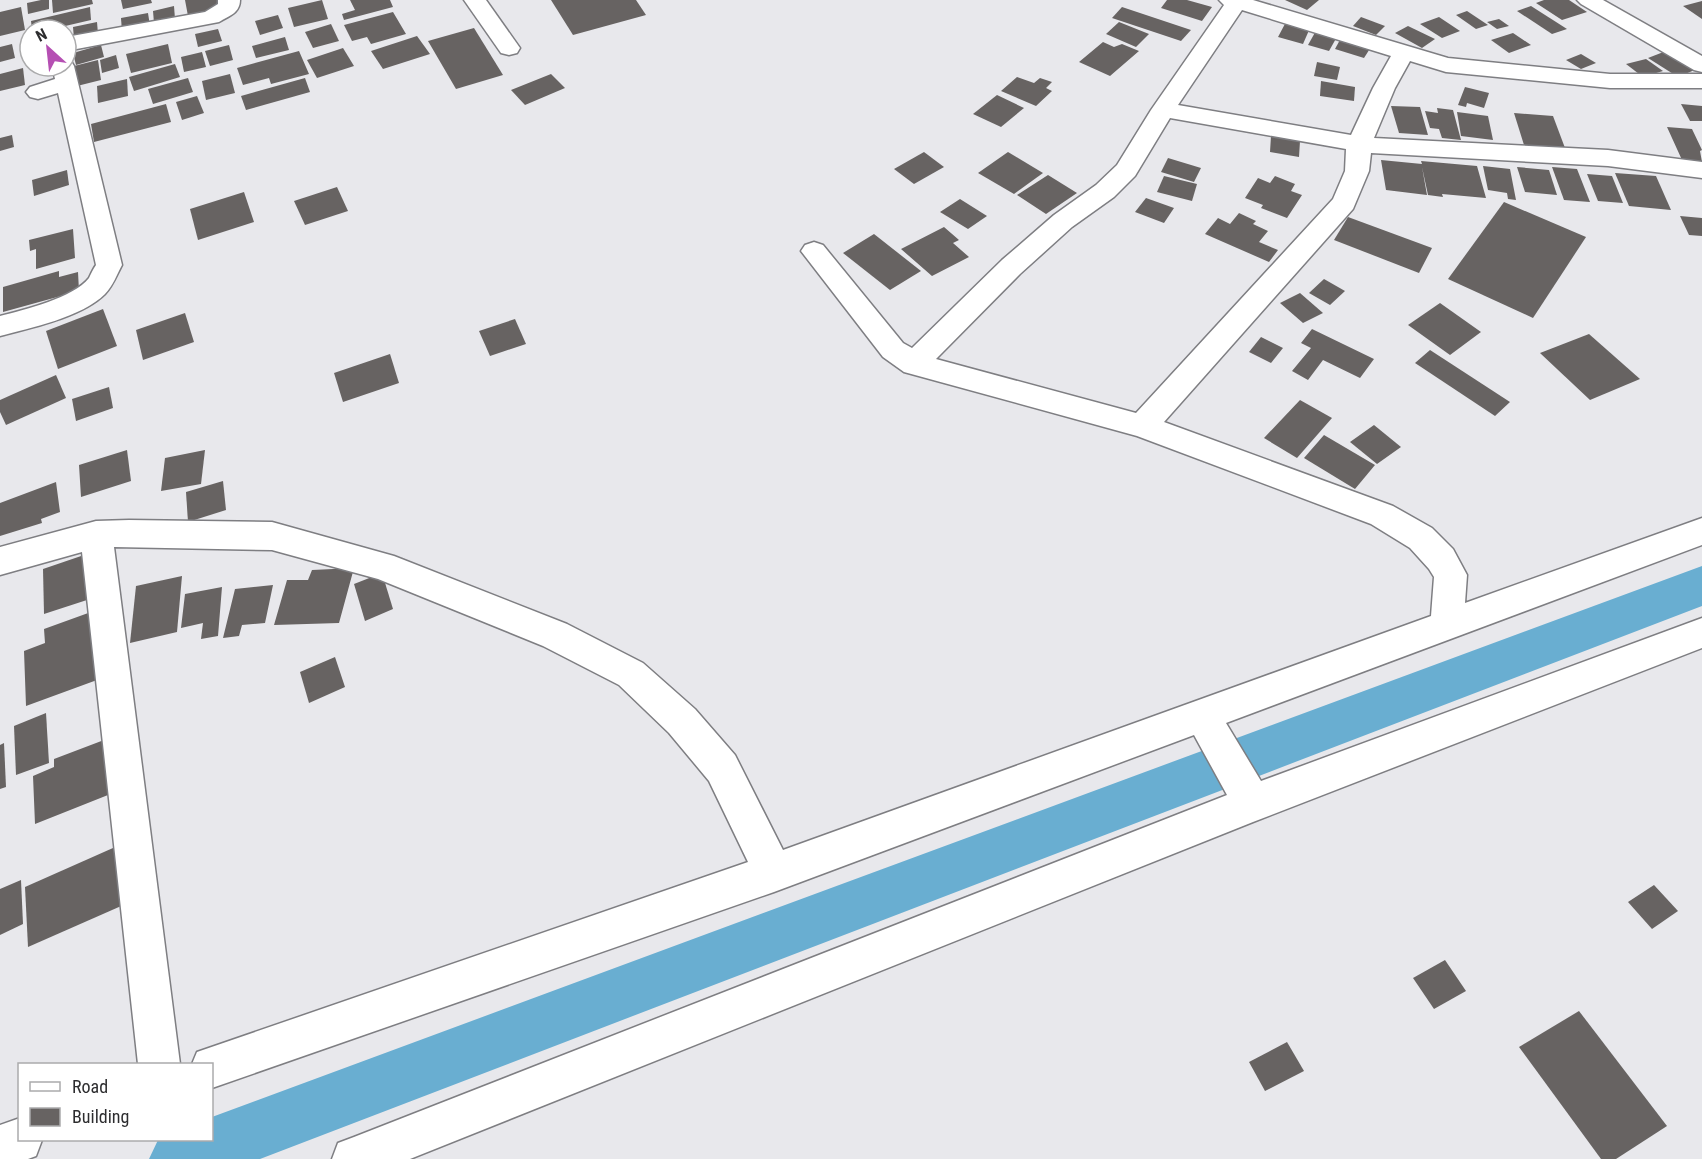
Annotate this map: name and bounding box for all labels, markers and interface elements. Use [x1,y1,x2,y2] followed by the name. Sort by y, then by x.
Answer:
[18,18,78,78] north arrow
[33,24,50,46] text: N
[18,1063,213,1141] legend
[72,1076,108,1097] text: Road
[72,1106,129,1127] text: Building

